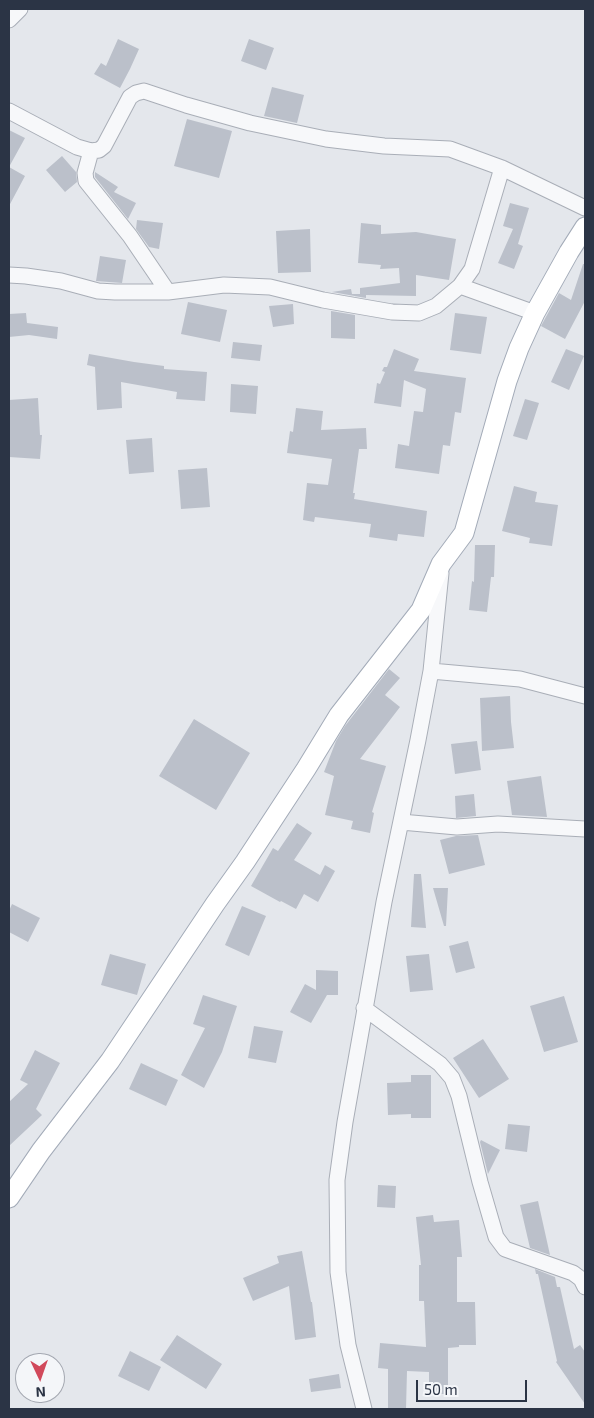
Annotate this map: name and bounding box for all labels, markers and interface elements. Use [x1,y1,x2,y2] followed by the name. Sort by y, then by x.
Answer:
[15,1353,65,1403] north arrow
[419,1370,530,1402] scale bar
[424,1380,458,1398] text: 50 m
[35,1384,46,1401] text: N

